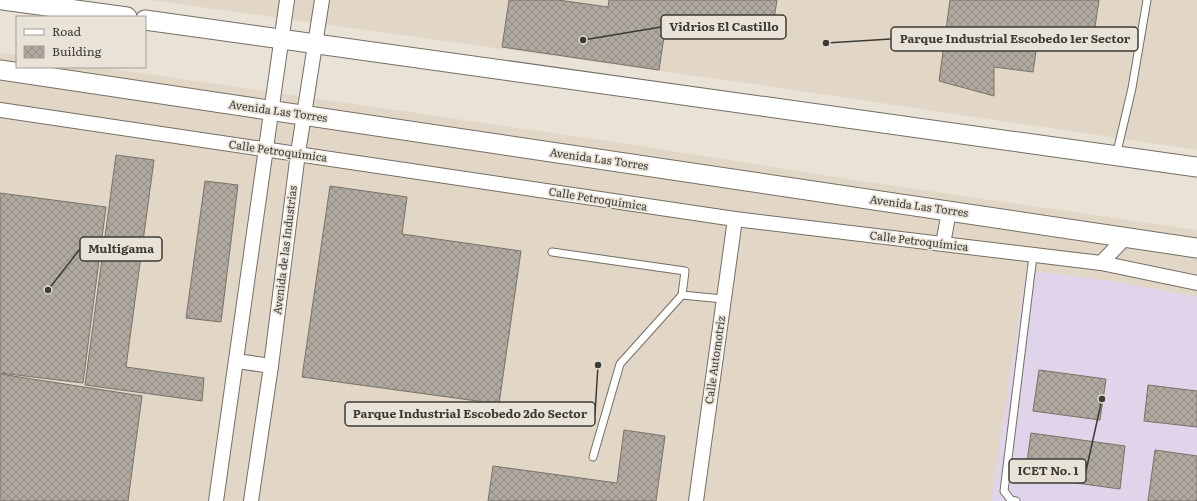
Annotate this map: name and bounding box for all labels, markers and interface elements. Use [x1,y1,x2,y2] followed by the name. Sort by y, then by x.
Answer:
[661,15,786,39] callout: Vidrios El Castillo
[16,16,146,68] legend
[669,17,779,35] text: Vidrios El Castillo
[52,22,82,40] text: Road
[891,27,1138,51] callout: Parque Industrial Escobedo 1er Sector
[900,29,1131,47] text: Parque Industrial Escobedo 1er Sector
[52,42,102,60] text: Building
[228,95,328,125] street label: Avenida Las Torres
[228,135,329,165] street label: Calle Petroquímica
[549,143,649,173] street label: Avenida Las Torres
[548,182,649,214] street label: Calle Petroquímica
[268,184,300,315] street label: Avenida de las Industrias
[869,190,969,220] street label: Avenida Las Torres
[869,226,970,254] street label: Calle Petroquímica
[80,237,162,261] callout: Multigama
[88,239,154,257] text: Multigama
[700,314,728,405] street label: Calle Automotriz
[345,402,595,426] callout: Parque Industrial Escobedo 2do Sector
[353,404,588,422] text: Parque Industrial Escobedo 2do Sector
[1009,459,1086,483] callout: ICET No. 1
[1017,461,1079,479] text: ICET No. 1

